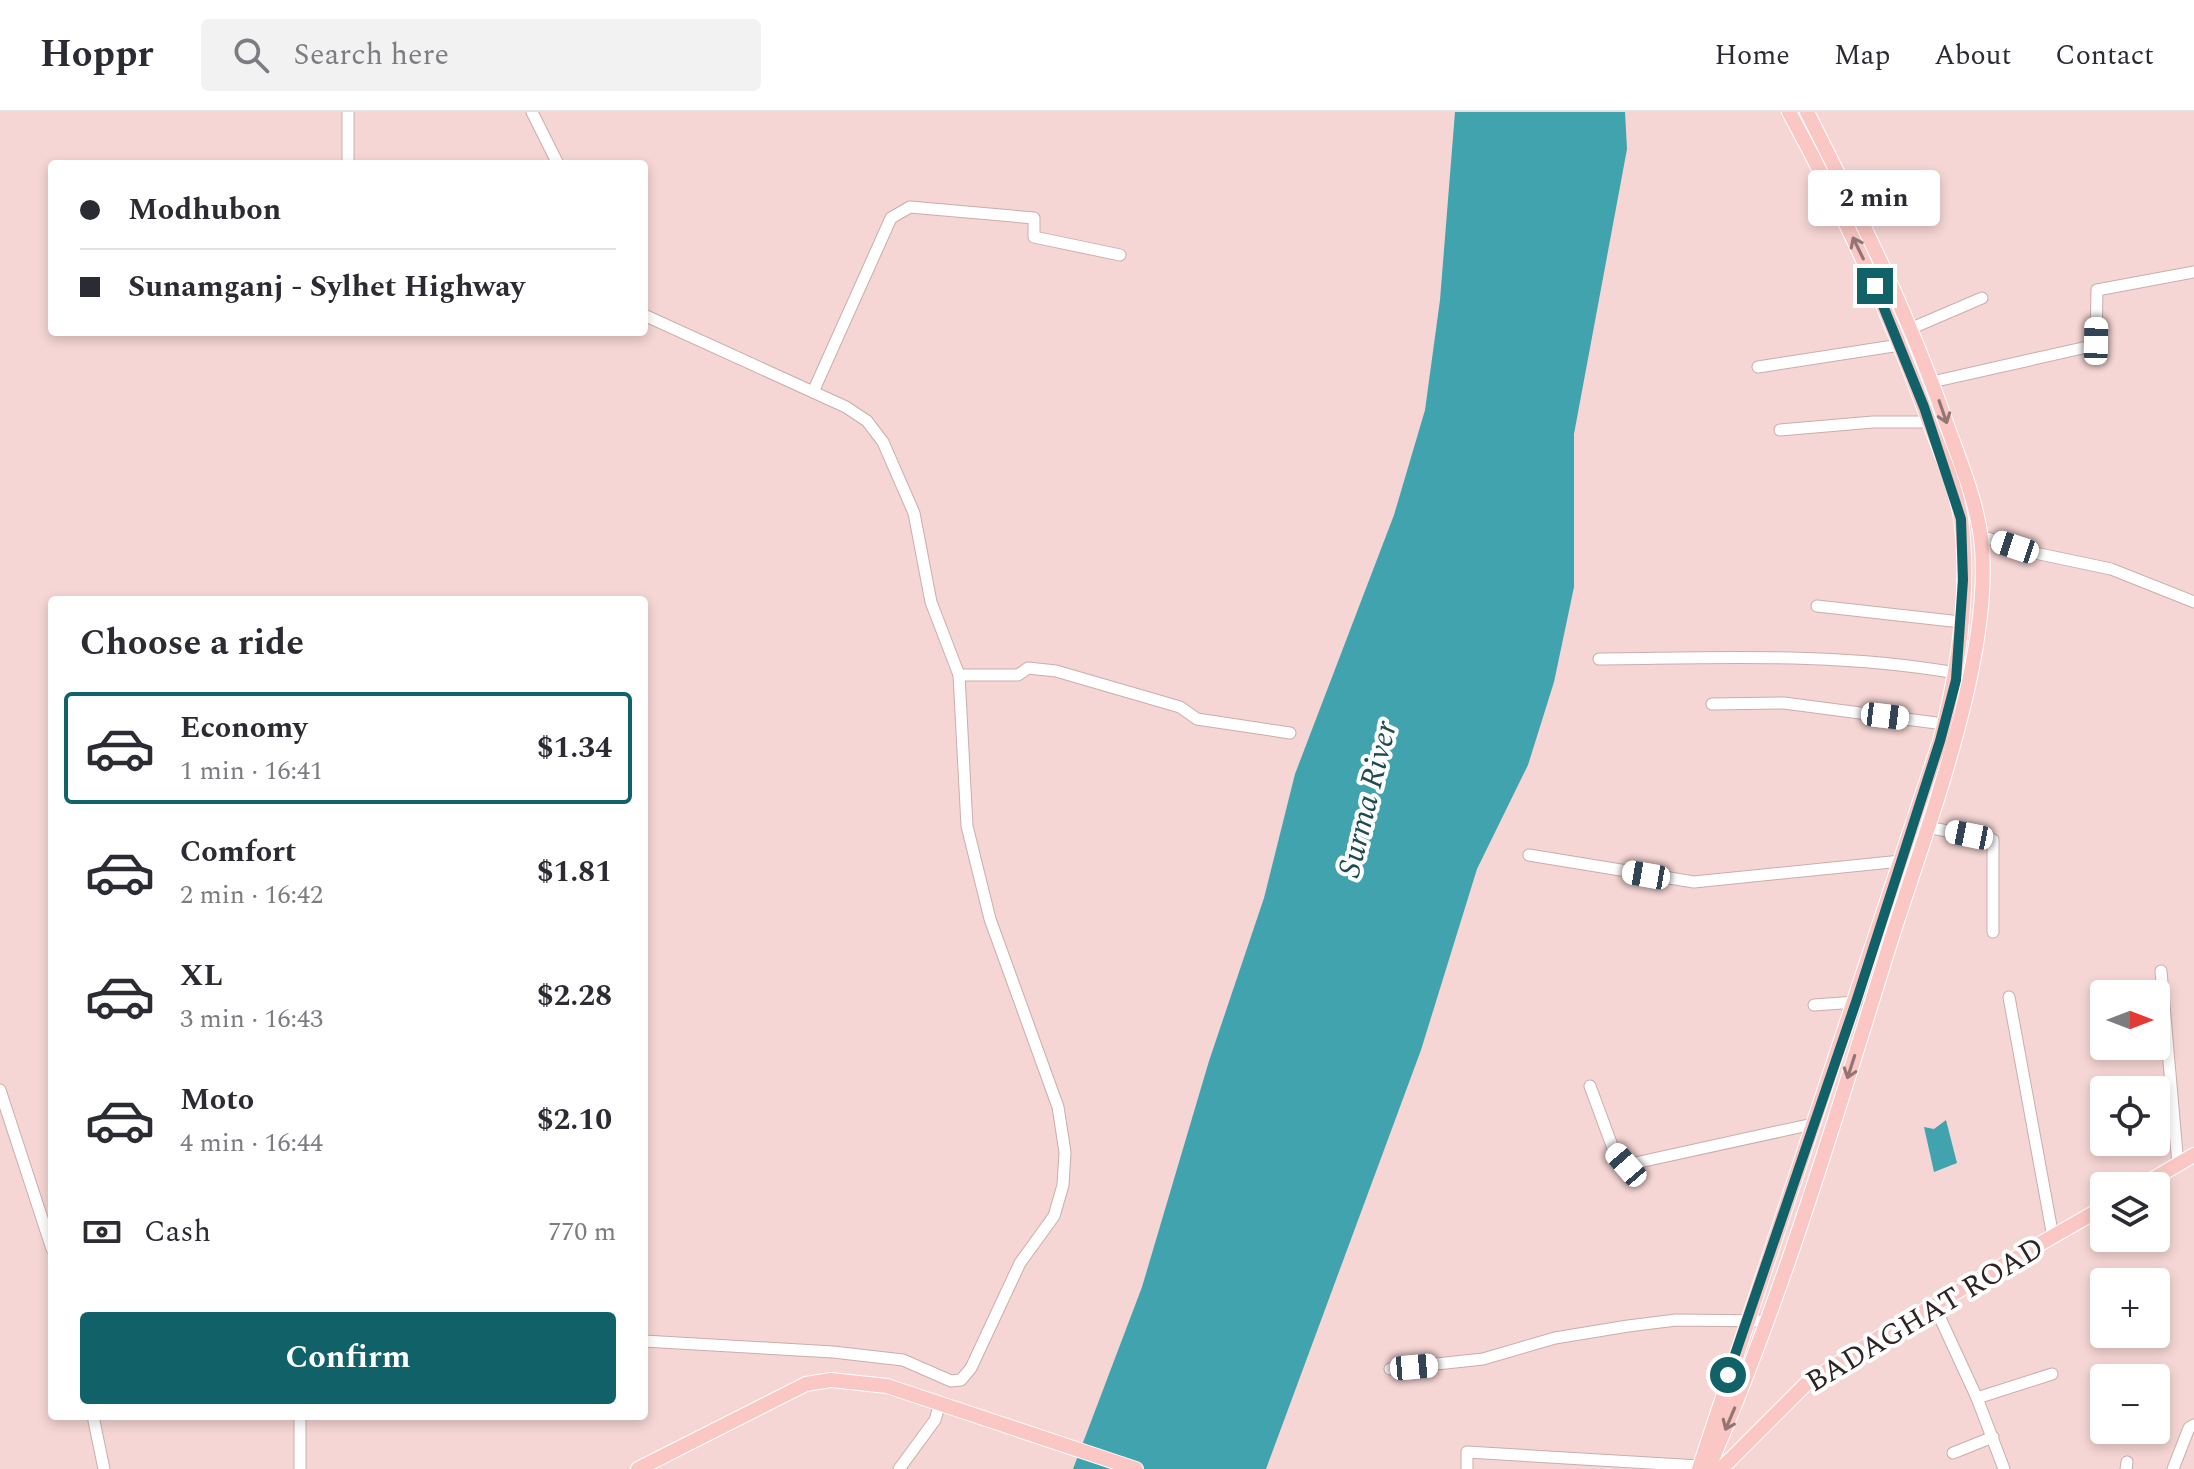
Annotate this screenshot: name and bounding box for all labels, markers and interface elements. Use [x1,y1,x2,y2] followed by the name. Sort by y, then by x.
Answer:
[201,19,761,91] search box
[40,26,153,84] text: Hoppr
[293,32,449,78] text: Search here
[229,33,273,77] icon: search
[1714,34,1790,77] text: Home
[1834,34,1890,77] text: Map
[1934,34,2011,77] text: About
[2055,34,2154,77] text: Contact
[1809,170,1941,226] callout: 2 min
[1839,178,1909,218] text: 2 min
[128,187,281,233] text: Modhubon
[1850,236,1865,260] one-way arrow
[128,264,525,310] text: Sunamganj - Sylhet Highway
[1857,268,1893,304] route end
[2084,317,2108,365] car
[1936,399,1951,424] one-way arrow
[1988,528,2042,566] car
[80,616,304,671] text: Choose a ride
[1860,701,1910,731] car
[180,705,307,751] text: Economy
[84,712,156,784] icon: car
[1325,715,1411,882] water label: Surma River
[537,725,612,771] text: $1.34
[180,751,323,791] text: 1 min · 16:41
[1943,819,1995,851] car
[180,829,296,875] text: Comfort
[84,836,156,908] icon: car
[537,849,612,895] text: $1.81
[1620,859,1672,891] car
[180,875,323,915] text: 2 min · 16:42
[180,953,223,999] text: XL
[84,960,156,1032] icon: car
[537,973,612,1019] text: $2.28
[2090,980,2170,1060] north arrow
[2090,980,2170,1444] map controls
[180,999,323,1039] text: 3 min · 16:43
[1843,1054,1858,1080] one-way arrow
[2090,1076,2170,1156] button: locate
[180,1077,254,1123] text: Moto
[84,1084,156,1156] icon: car
[537,1097,612,1143] text: $2.10
[180,1123,323,1163] text: 4 min · 16:44
[1601,1139,1651,1191] car
[2090,1172,2170,1252] button: layers
[144,1209,211,1255] text: Cash
[80,1210,124,1254] icon: cash
[548,1212,616,1252] text: 770 m
[1797,1225,2053,1405] street label: BADAGHAT ROAD
[2090,1268,2170,1348] button: +
[80,1312,616,1404] button: Confirm
[1389,1353,1439,1381] car
[1710,1357,1746,1393] route start
[2090,1364,2170,1444] button: −
[1722,1407,1737,1431] one-way arrow

